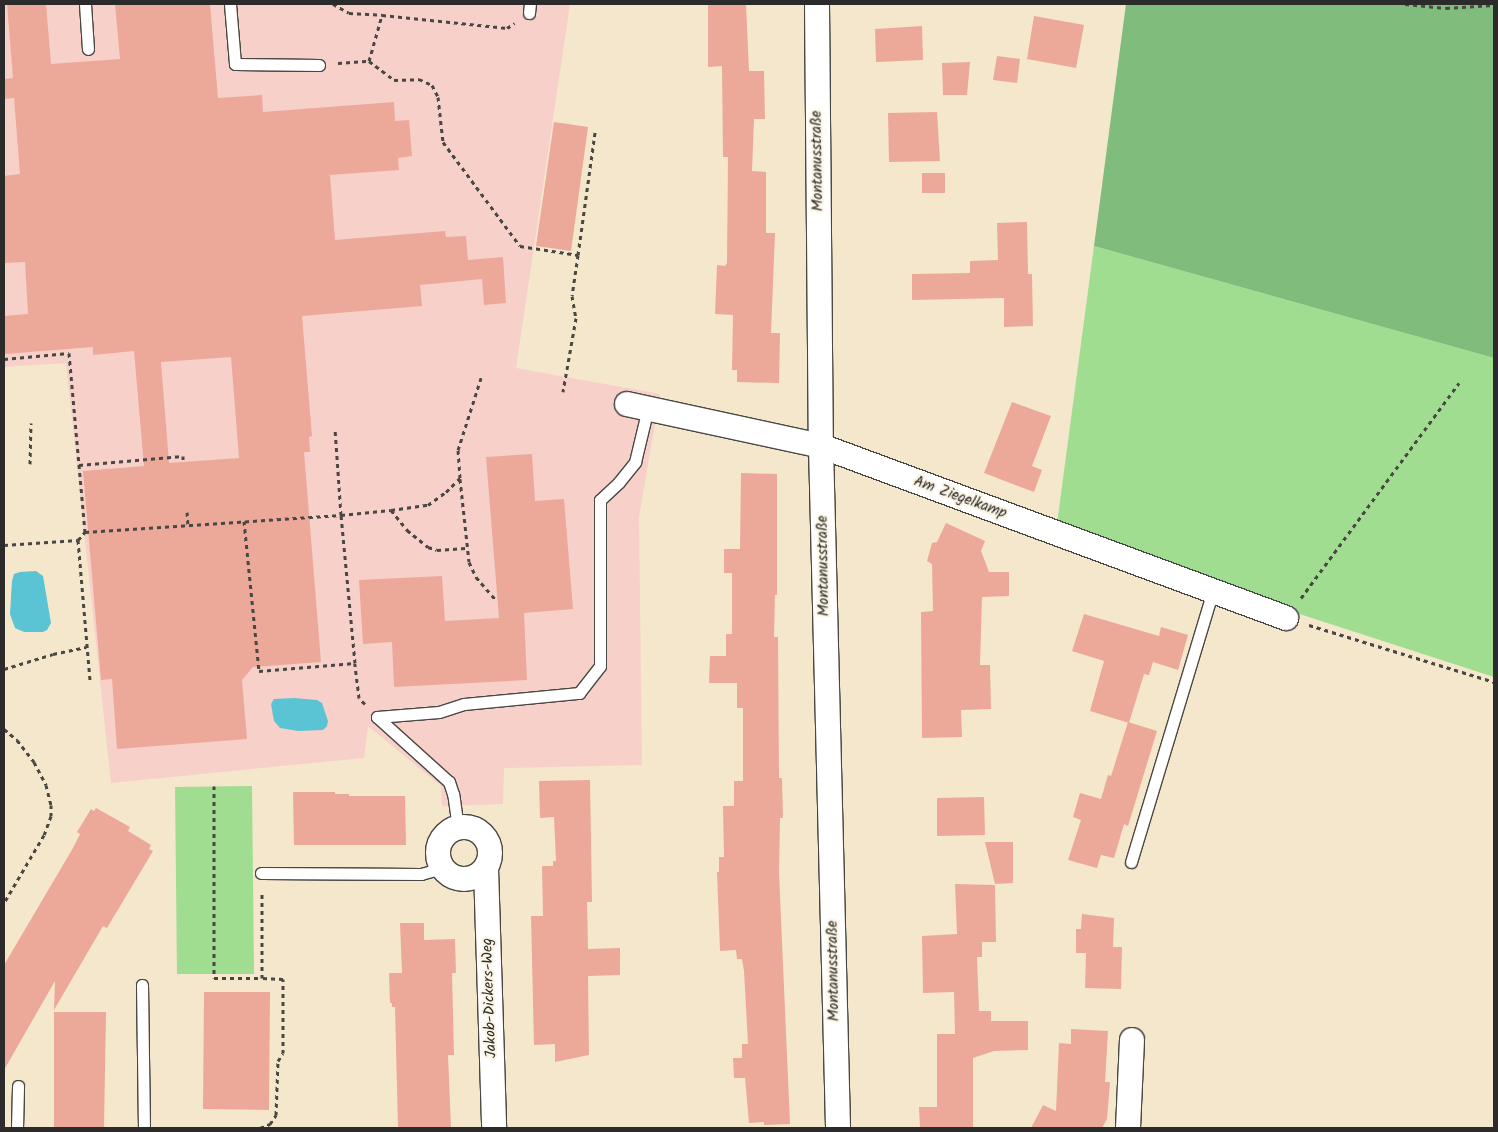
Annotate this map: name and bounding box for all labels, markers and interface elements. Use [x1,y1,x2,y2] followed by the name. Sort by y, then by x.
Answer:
[808,110,828,212] street label: Montanusstraße
[911,473,1009,523] street label: Am Ziegelkamp
[814,515,834,617] street label: Montanusstraße
[824,920,844,1022] street label: Montanusstraße
[479,938,501,1058] street label: Jakob-Dickers-Weg

